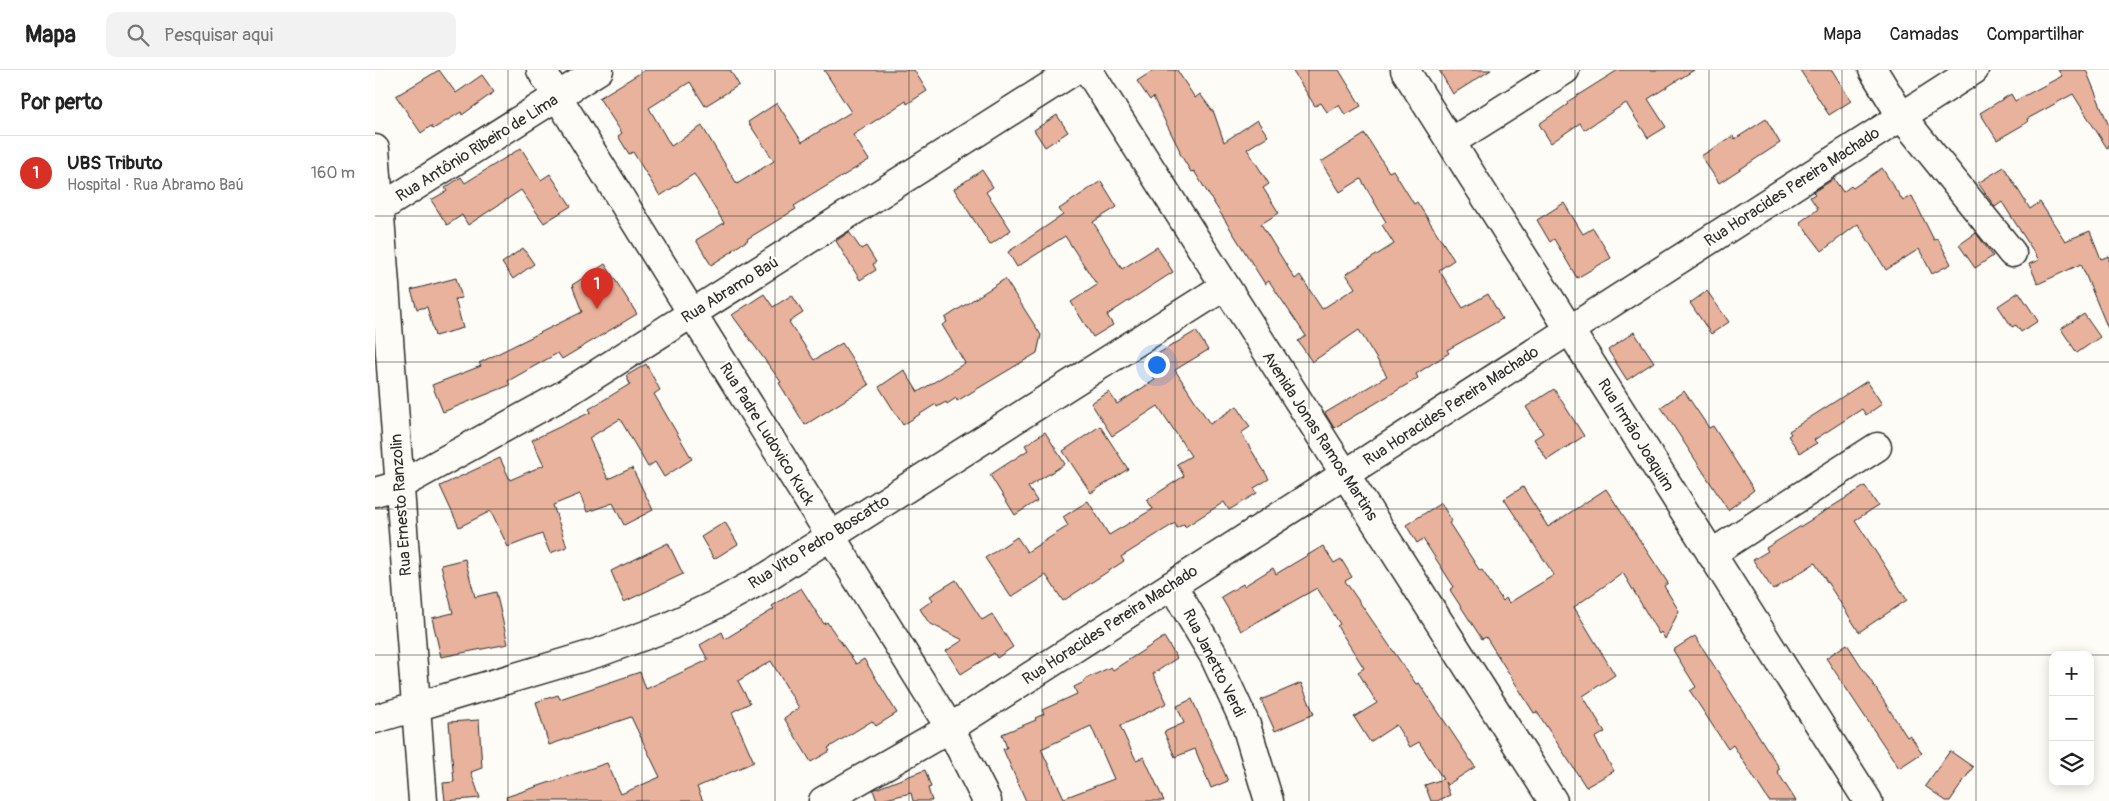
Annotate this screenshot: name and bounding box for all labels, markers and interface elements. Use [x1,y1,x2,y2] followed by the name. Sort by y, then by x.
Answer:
[106,12,456,57] search box
[25,20,76,49] text: Mapa
[124,21,152,49] icon: search
[164,23,273,47] text: Pesquisar aqui
[1823,23,1861,46] text: Mapa
[1889,23,1959,46] text: Camadas
[1987,23,2084,46] text: Compartilhar
[20,89,102,116] text: Por perto
[392,90,562,206] street label: Rua Antônio Ribeiro de Lima
[1701,123,1884,251] street label: Rua Horacides Pereira Machado
[67,151,162,175] text: UBS Tributo
[33,163,39,183] text: 1
[311,163,355,183] text: 160 m
[67,175,244,195] text: Hospital · Rua Abramo Baú
[678,252,782,328] street label: Rua Abramo Baú
[581,268,613,309] pin: 1
[1360,342,1543,470] street label: Rua Horacides Pereira Machado
[1258,348,1382,524] street label: Avenida Jonas Ramos Martins
[1144,352,1170,378] your location
[715,359,819,509] street label: Rua Padre Ludovico Kuck
[1593,375,1679,495] street label: Rua Irmão Joaquim
[386,433,416,577] street label: Rua Ernesto Ranzolin
[745,490,894,594] street label: Rua Vito Pedro Boscatto
[1019,561,1202,689] street label: Rua Horacides Pereira Machado
[1178,606,1250,720] street label: Rua Janetto Verdi
[2049,651,2094,786] map controls
[2049,651,2094,696] button: +
[2049,696,2094,741] button: −
[2049,741,2094,786] button: layers

